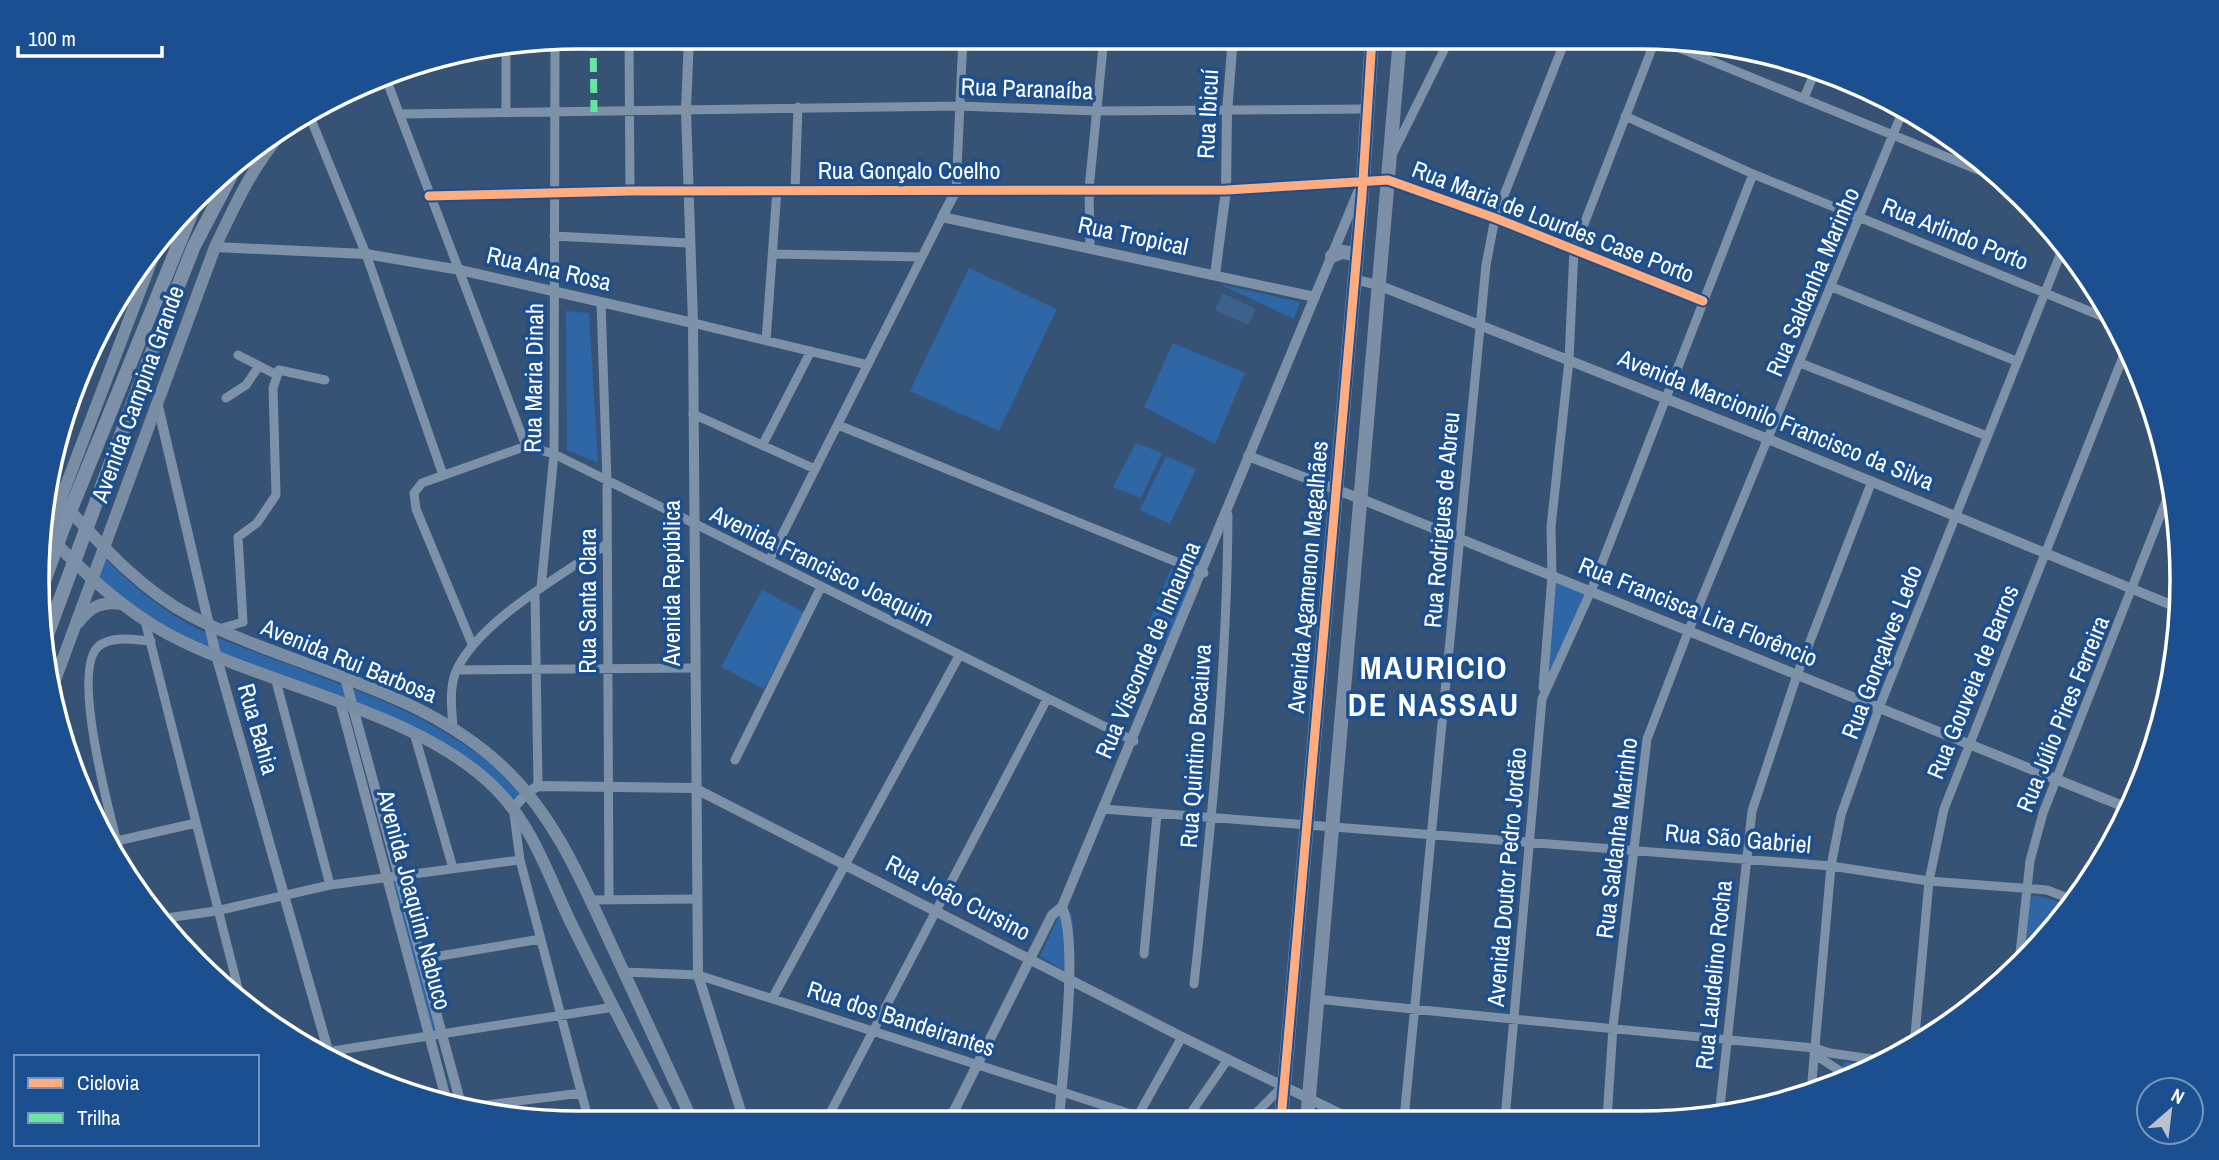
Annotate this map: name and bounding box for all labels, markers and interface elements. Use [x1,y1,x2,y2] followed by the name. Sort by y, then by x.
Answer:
[18,14,161,58] scale bar
[28,24,76,53] text: 100 m
[1189,68,1225,160] street label: Rua Ibicuí
[960,70,1094,106] street label: Rua Paranaíba
[1408,152,1699,290] street label: Rua Maria de Lourdes Case Porto
[818,154,1000,186] street label: Rua Gonçalo Coelho
[1758,182,1866,381] street label: Rua Saldanha Marinho
[1877,189,2033,277] street label: Rua Arlindo Porto
[1075,208,1191,262] street label: Rua Tropical
[484,238,615,298] street label: Rua Ana Rosa
[83,281,191,507] street label: Avenida Campina Grande
[516,303,550,453] street label: Rua Maria Dinah
[1613,341,1939,497] street label: Avenida Marcionilo Francisco da Silva
[1416,411,1466,629] street label: Rua Rodrigues de Abreu
[1279,439,1335,715] street label: Avenida Agamenon Magalhães
[705,497,939,633] street label: Avenida Francisco Joaquim
[655,500,687,667] street label: Avenida República
[571,528,603,674] street label: Rua Santa Clara
[1087,536,1207,763] street label: Rua Visconde de Inhauma
[1574,549,1823,674] street label: Rua Francisca Lira Florêncio
[1833,560,1929,743] street label: Rua Gonçalves Ledo
[1919,580,2026,783] street label: Rua Gouveia de Barros
[256,610,442,710] street label: Avenida Rui Barbosa
[2008,611,2116,817] street label: Rua Júlio Pires Ferreira
[1172,643,1218,849] street label: Rua Quintino Bocaiuva
[1348,646,1520,726] district label: MAURICIO DE NASSAU
[231,680,287,778] street label: Rua Bahia
[1588,735,1644,940] street label: Rua Saldanha Marinho
[1479,746,1533,1009] street label: Avenida Doutor Pedro Jordão
[370,785,460,1013] street label: Avenida Joaquim Nabuco
[1664,816,1812,860] street label: Rua São Gabriel
[881,847,1036,947] street label: Rua João Cursino
[1687,879,1739,1071] street label: Rua Laudelino Rocha
[803,973,999,1064] street label: Rua dos Bandeirantes
[14,1055,259,1146] legend
[77,1068,140,1097] text: Ciclovia
[2135,1076,2205,1146] north arrow
[2167,1082,2189,1110] text: N
[77,1103,121,1132] text: Trilha

